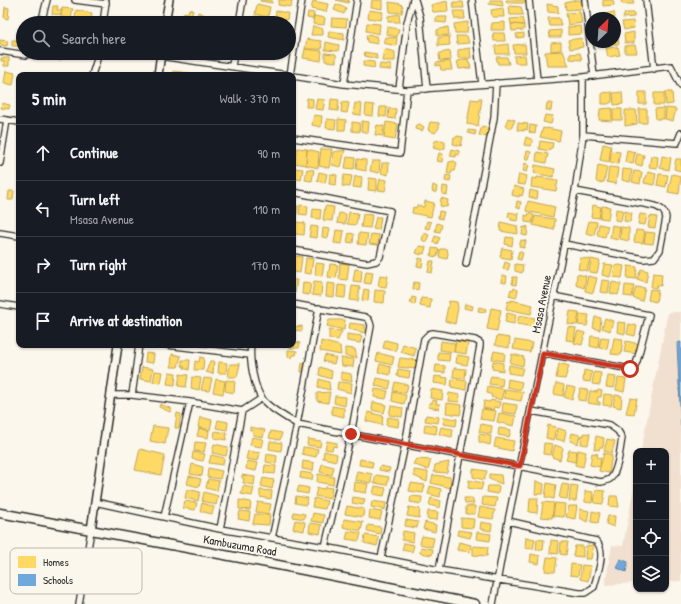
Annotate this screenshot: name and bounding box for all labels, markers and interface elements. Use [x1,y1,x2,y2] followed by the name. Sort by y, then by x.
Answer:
[585,12,621,48] north arrow
[16,16,296,60] search box
[30,27,52,49] icon: search
[62,28,126,49] text: Search here
[32,87,66,110] text: 5 min
[220,89,280,107] text: Walk · 370 m
[32,142,54,164] icon: ahead
[70,142,118,163] text: Continue
[258,144,280,162] text: 90 m
[70,189,120,210] text: Turn left
[32,198,54,220] icon: left
[253,200,280,218] text: 110 m
[70,210,134,228] text: Msasa Avenue
[32,254,54,276] icon: right
[70,254,126,275] text: Turn right
[251,256,280,274] text: 170 m
[527,273,555,335] street label: Msasa Avenue
[32,310,54,332] icon: arrive
[70,310,182,331] text: Arrive at destination
[621,360,639,378] route start
[342,425,360,443] route end
[633,448,669,592] map controls
[633,448,669,484] button: +
[633,484,669,520] button: −
[633,520,669,556] button: locate
[202,530,278,560] street label: Kambuzuma Road
[10,548,142,594] legend
[43,555,69,569] text: Homes
[633,556,669,592] button: layers
[43,573,73,587] text: Schools

